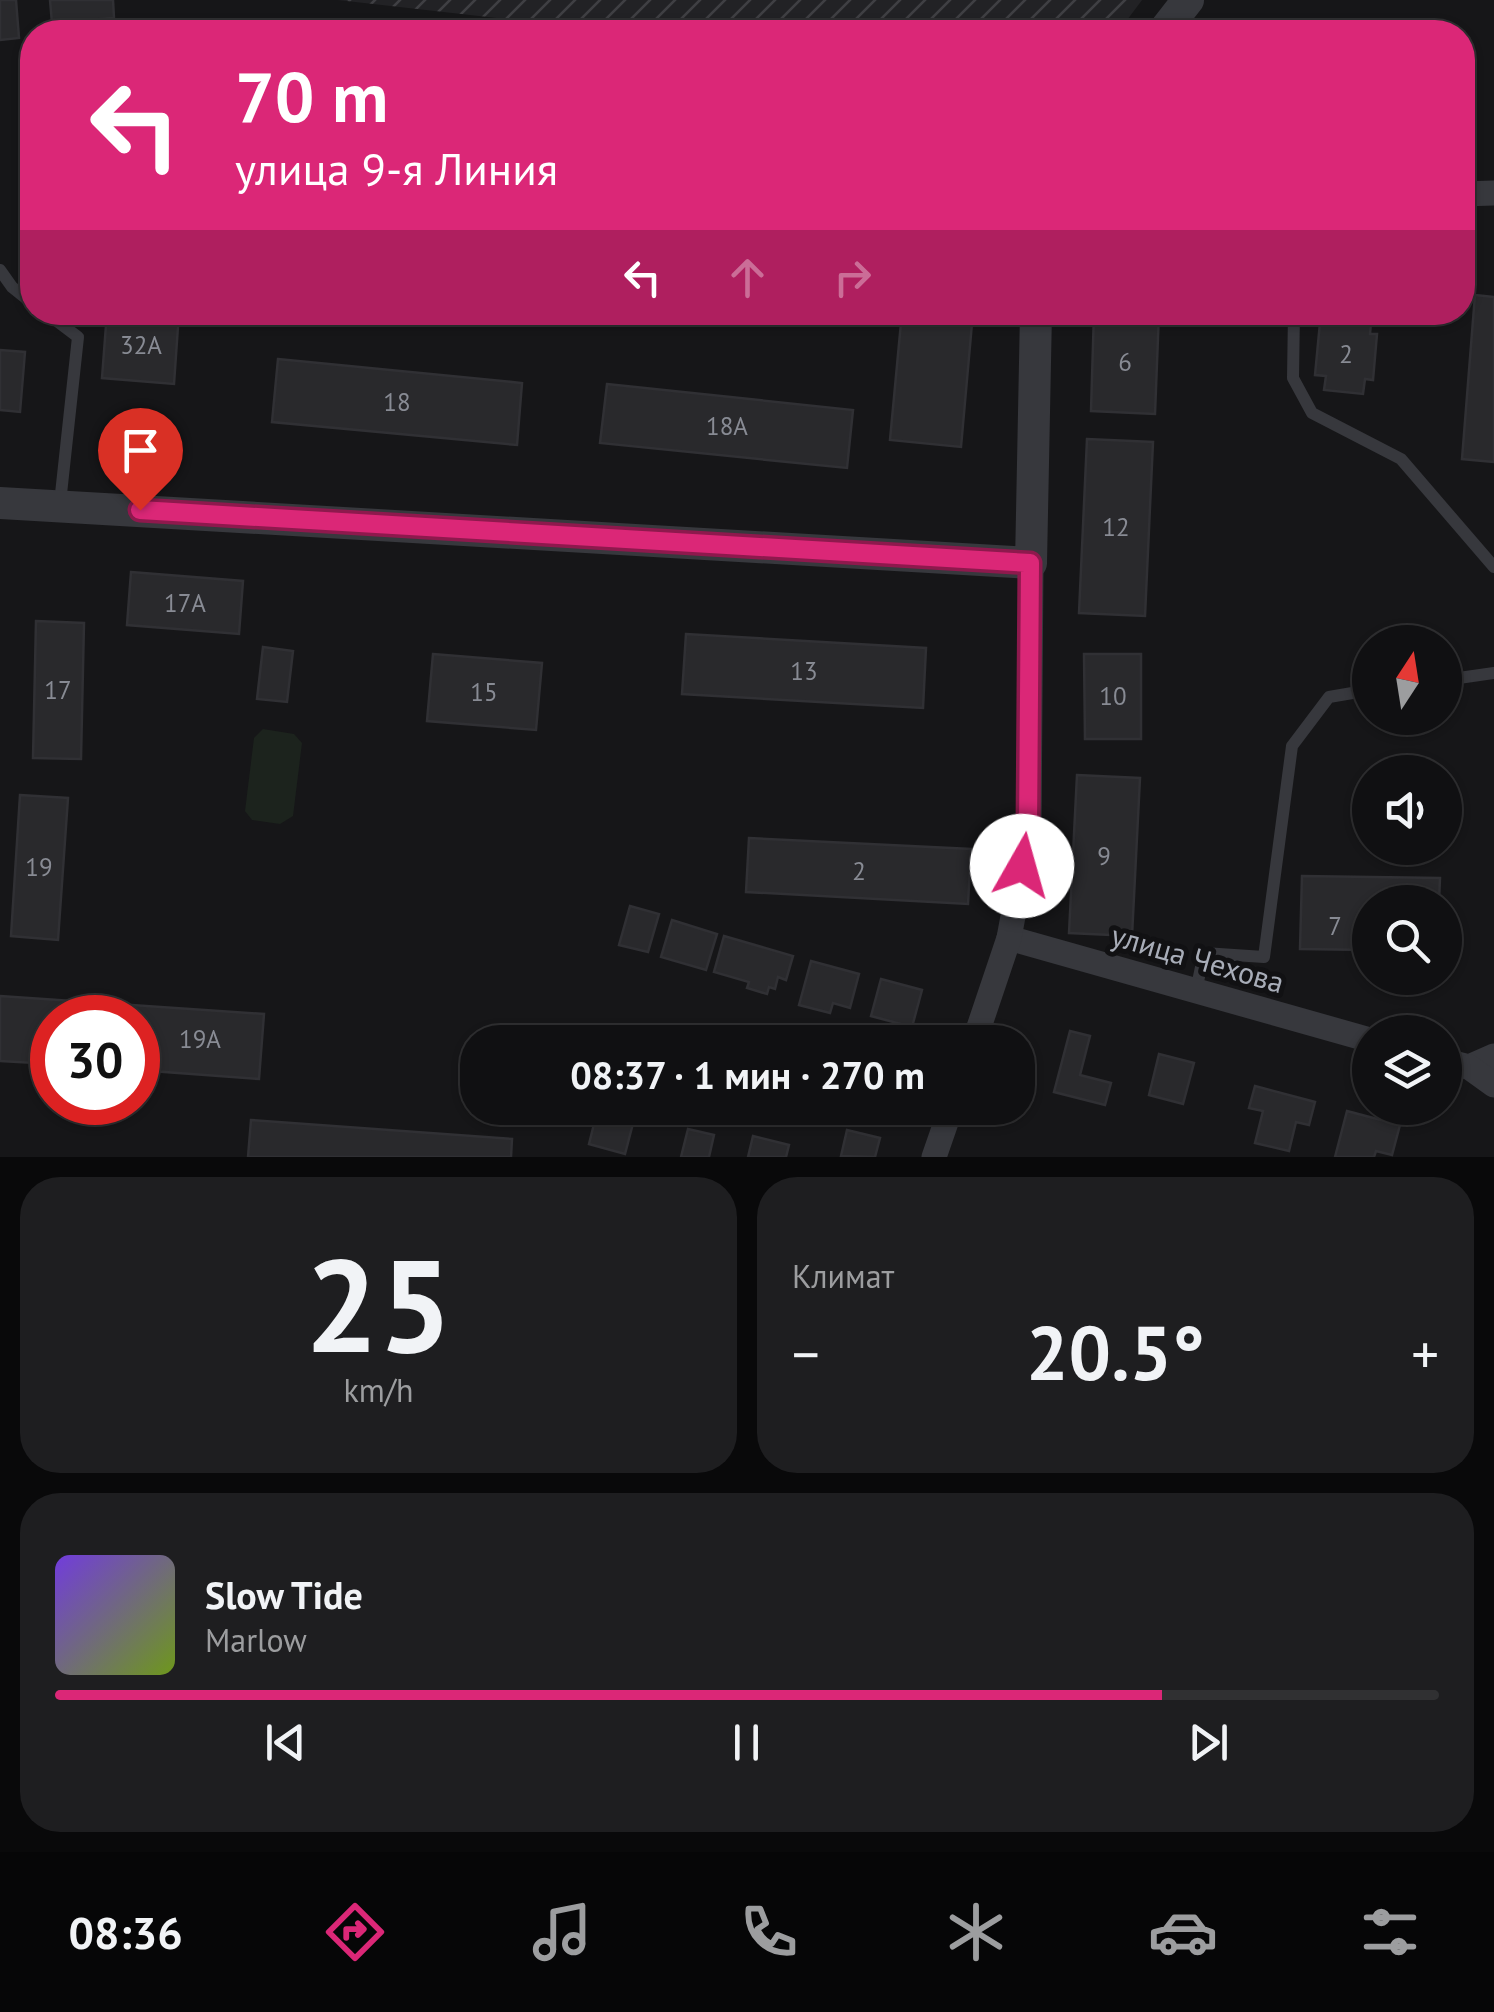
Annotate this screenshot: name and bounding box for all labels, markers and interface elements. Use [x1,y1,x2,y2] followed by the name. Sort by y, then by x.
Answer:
[235,51,388,141] text: 70 m
[70,60,200,190] icon: left
[235,139,558,197] text: улица 9-я Линия
[615,250,670,305] icon: left
[720,250,775,305] icon: ahead
[825,250,880,305] icon: right
[120,329,162,361] house number: 32А
[1339,338,1353,370] house number: 2
[1118,346,1132,378] house number: 6
[383,386,411,418] house number: 18
[98,408,183,511] pin
[706,410,748,442] house number: 18А
[113,423,168,478] icon: arrive
[1102,511,1130,543] house number: 12
[164,587,206,619] house number: 17А
[1352,625,1462,735] north arrow
[1352,625,1462,1125] map controls
[790,655,818,687] house number: 13
[44,674,72,706] house number: 17
[470,676,498,708] house number: 15
[1099,680,1127,712] house number: 10
[1352,755,1462,865] button: sound
[970,814,1074,918] position arrow
[1097,840,1111,872] house number: 9
[25,851,53,883] house number: 19
[852,855,866,887] house number: 2
[1352,885,1462,995] button: search
[1328,910,1342,942] house number: 7
[1107,915,1289,1001] street label: улица Чехова
[30,995,160,1125] speed limit sign: 30
[1352,1015,1462,1125] button: layers
[179,1023,221,1055] house number: 19А
[570,1050,925,1099] text: 08:37 · 1 мин · 270 m
[305,1220,452,1388] text: 25
[792,1255,894,1297] text: Климат
[1026,1304,1205,1401] text: 20.5°
[792,1318,820,1389] text: −
[1411,1318,1439,1389] text: +
[343,1369,414,1411] text: km/h
[205,1570,363,1619] text: Slow Tide
[205,1619,307,1661] text: Marlow
[258,1715,313,1770] icon: previous
[719,1715,774,1770] icon: pause
[1181,1715,1236,1770] icon: next
[320,1897,390,1967] icon: directions
[527,1897,597,1967] icon: music
[734,1897,804,1967] icon: phone
[941,1897,1011,1967] icon: climate
[1148,1897,1218,1967] icon: car
[1355,1897,1425,1967] icon: filters
[69,1903,183,1961] text: 08:36

